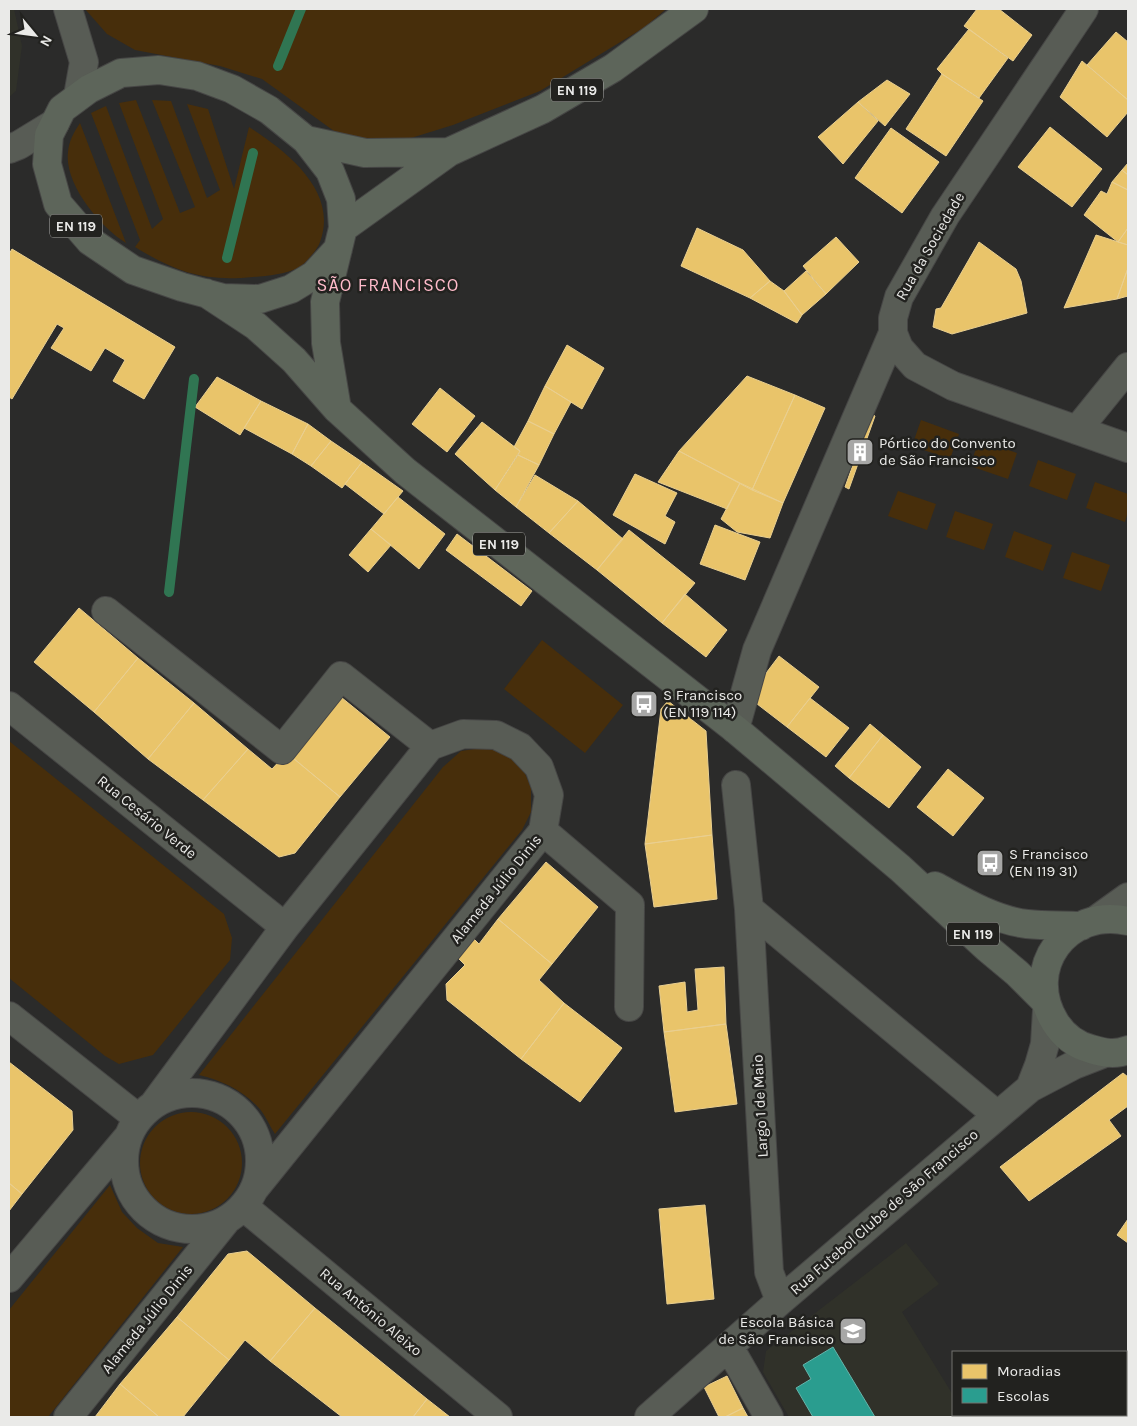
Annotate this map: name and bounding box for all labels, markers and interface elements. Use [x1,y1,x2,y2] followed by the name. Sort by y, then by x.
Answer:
[10,10,60,60] north arrow
[36,33,56,50] text: N
[551,78,603,102] road number: EN 119
[892,189,968,303] street label: Rua da Sociedade
[50,215,102,238] road number: EN 119
[317,274,459,296] district label: SÃO FRANCISCO
[879,434,1016,469] place label: Pórtico do Convento de São Francisco
[845,437,875,467] building icon: Pórtico do Convento de São Francisco
[473,532,525,556] road number: EN 119
[663,686,742,721] place label: S Francisco (EN 119 114)
[629,689,659,719] bus stop icon: S Francisco (EN 119 114)
[94,771,200,863] street label: Rua Cesário Verde
[447,831,545,947] street label: Alameda Júlio Dinis
[1009,845,1088,880] place label: S Francisco (EN 119 31)
[975,848,1005,878] bus stop icon: S Francisco (EN 119 31)
[947,922,999,946] road number: EN 119
[748,1054,772,1158] street label: Largo 1 de Maio
[786,1125,982,1299] street label: Rua Futebol Clube de São Francisco
[98,1261,196,1377] street label: Alameda Júlio Dinis
[316,1264,426,1360] street label: Rua António Aleixo
[718,1313,834,1348] place label: Escola Básica de São Francisco
[838,1316,868,1346] school or university icon: Escola Básica de São Francisco
[952,1351,1127,1416] legend
[997,1362,1061,1380] text: Moradias
[997,1387,1050,1405] text: Escolas

